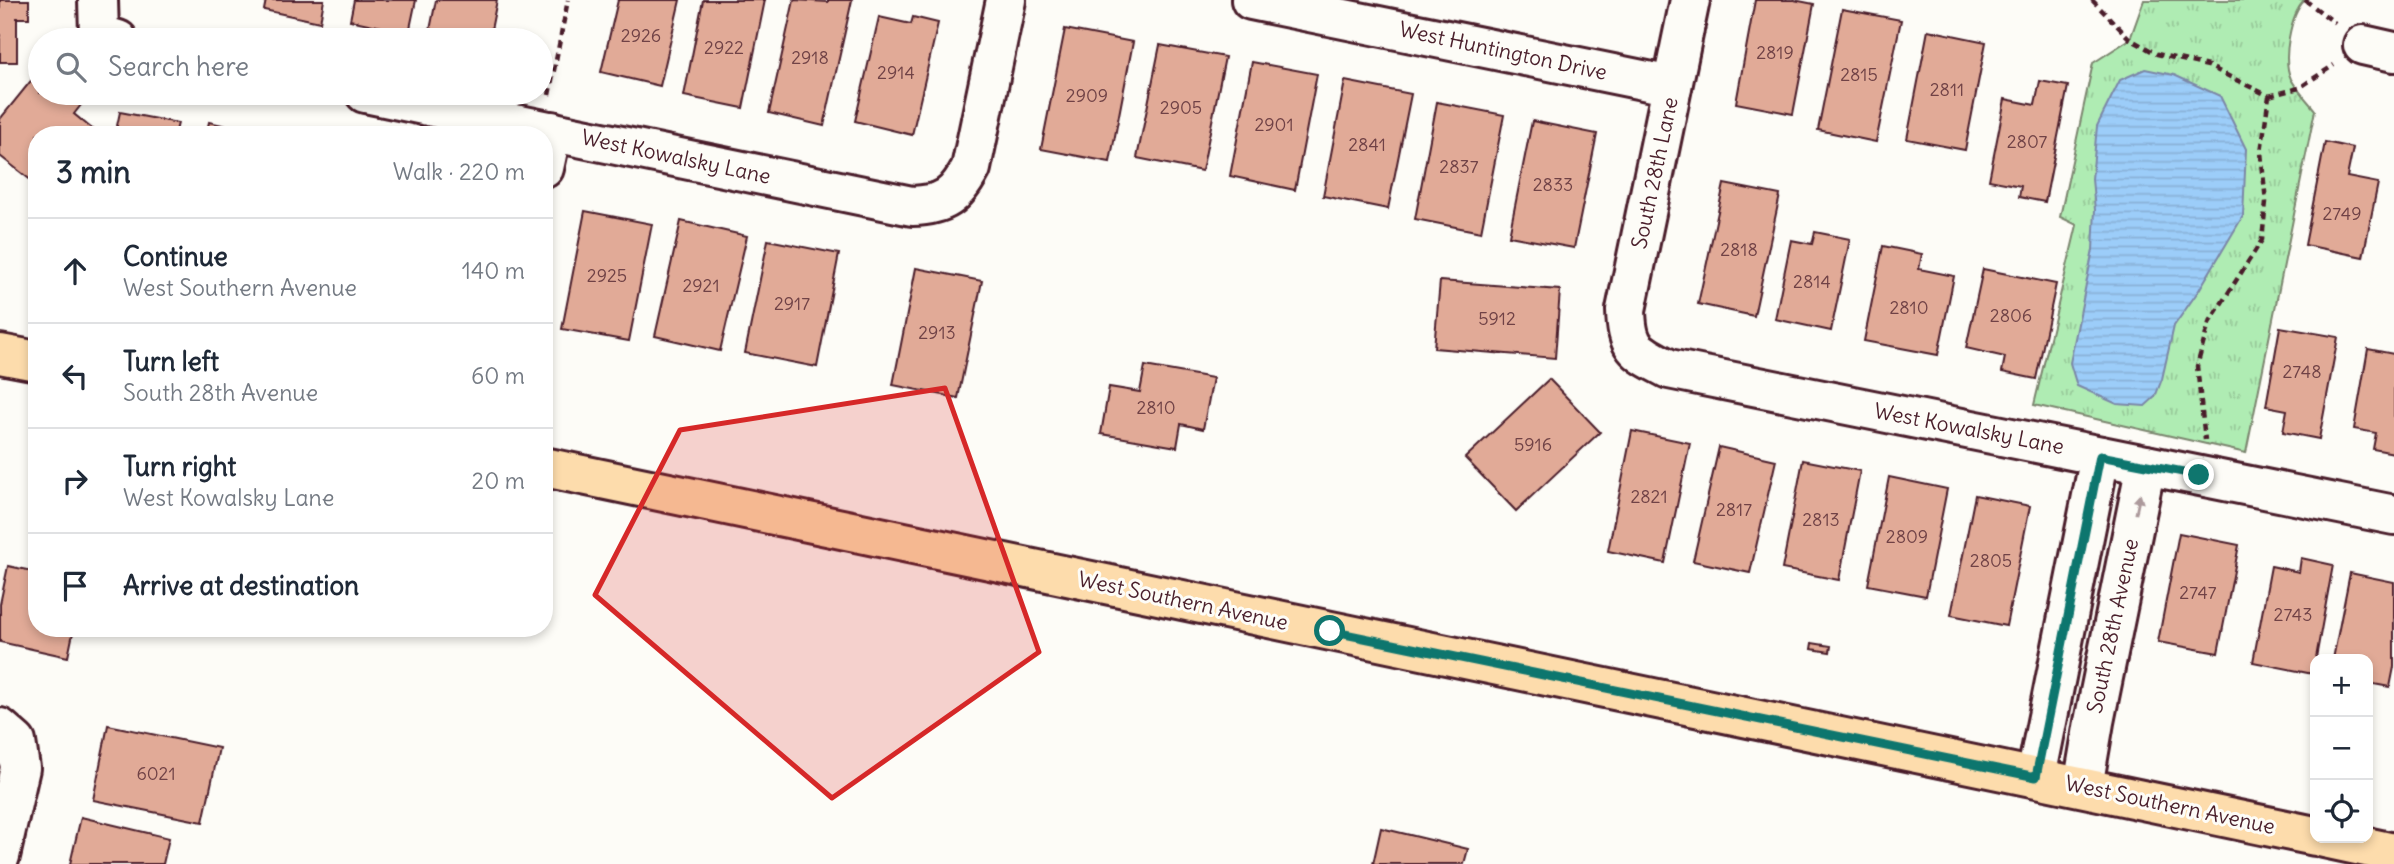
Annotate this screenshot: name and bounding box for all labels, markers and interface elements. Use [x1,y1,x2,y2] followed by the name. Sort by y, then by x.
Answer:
[1397,15,1610,86] street label: West Huntington Drive
[621,24,661,47] house number: 2926
[28,28,553,105] search box
[704,36,744,59] house number: 2922
[1756,41,1794,64] house number: 2819
[791,46,829,69] house number: 2918
[52,48,90,86] icon: search
[108,50,249,83] text: Search here
[877,61,915,84] house number: 2914
[1840,63,1878,86] house number: 2815
[1930,78,1964,101] house number: 2811
[1066,84,1108,107] house number: 2909
[1625,95,1684,251] street label: South 28th Lane
[1160,96,1202,119] house number: 2905
[1254,113,1294,136] house number: 2901
[579,123,773,190] street label: West Kowalsky Lane
[2007,130,2047,153] house number: 2807
[1348,133,1386,156] house number: 2841
[56,153,131,191] text: 3 min
[1439,155,1479,178] house number: 2837
[393,157,525,186] text: Walk · 220 m
[1533,173,1573,196] house number: 2833
[2322,202,2362,225] house number: 2749
[1720,238,1758,261] house number: 2818
[123,240,228,273] text: Continue
[56,252,94,290] icon: ahead
[462,256,525,285] text: 140 m
[587,264,627,287] house number: 2925
[1793,270,1831,293] house number: 2814
[123,273,357,302] text: West Southern Avenue
[682,274,720,297] house number: 2921
[774,292,810,315] house number: 2917
[1889,296,1929,319] house number: 2810
[1990,304,2032,327] house number: 2806
[1478,307,1516,330] house number: 5912
[918,321,956,344] house number: 2913
[123,345,219,378] text: Turn left
[56,357,94,395] icon: left
[2282,360,2322,383] house number: 2748
[471,361,525,390] text: 60 m
[123,378,318,407] text: South 28th Avenue
[1136,396,1176,419] house number: 2810
[1872,397,2066,460] street label: West Kowalsky Lane
[1514,433,1552,456] house number: 5916
[123,450,236,483] text: Turn right
[2183,459,2214,490] route end
[56,462,94,500] icon: right
[472,466,525,495] text: 20 m
[123,483,334,512] text: West Kowalsky Lane
[1630,485,1668,508] house number: 2821
[2133,493,2144,515] one-way arrow
[1716,498,1752,521] house number: 2817
[1802,508,1840,531] house number: 2813
[1886,525,1928,548] house number: 2809
[2081,536,2144,716] street label: South 28th Avenue
[1970,549,2012,572] house number: 2805
[1076,565,1290,636] street label: West Southern Avenue
[56,567,94,605] icon: arrive
[123,569,359,602] text: Arrive at destination
[2179,581,2217,604] house number: 2747
[2274,603,2312,626] house number: 2743
[1314,615,1345,646] route start
[2310,654,2373,843] map controls
[2310,654,2373,717] button: +
[2310,717,2373,780] button: −
[136,762,176,785] house number: 6021
[2063,769,2277,840] street label: West Southern Avenue
[2310,780,2373,843] button: locate

